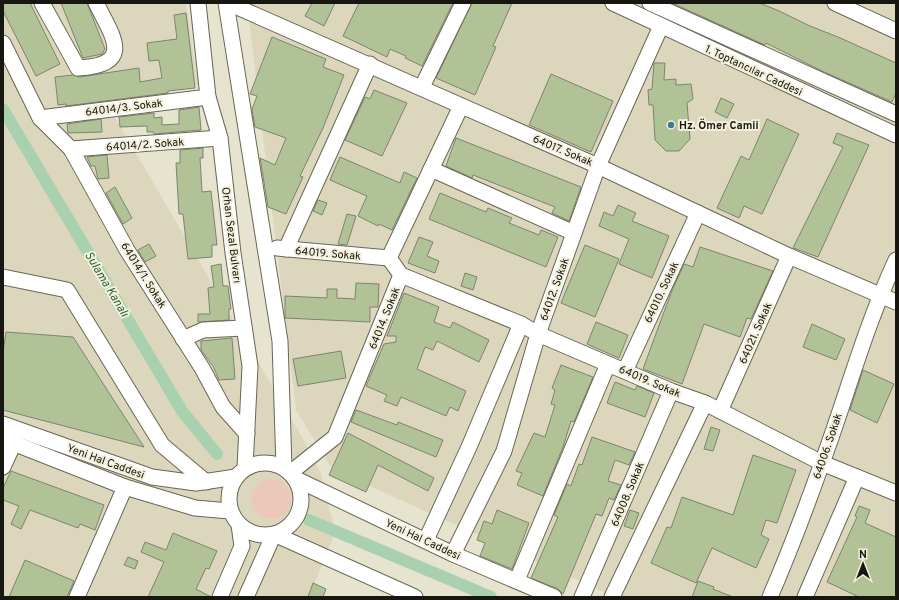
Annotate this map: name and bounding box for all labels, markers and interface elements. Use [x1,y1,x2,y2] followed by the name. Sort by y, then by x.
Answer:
[703,42,804,100] street label: 1. Toptancılar Caddesi
[85,96,164,120] street label: 64014/3. Sokak
[679,118,759,133] place label: Hz. Ömer Camii
[666,120,676,130] marker: Hz. Ömer Camii
[530,132,595,170] street label: 64017. Sokak
[106,135,185,155] street label: 64014/2. Sokak
[218,186,244,284] street label: Orhan Sezal Bulvarı
[117,240,169,311] street label: 64014/1. Sokak
[294,244,362,264] street label: 64019. Sokak
[80,249,133,321] water label: Sulama Kanalı
[537,256,573,323] street label: 64012. Sokak
[642,259,682,325] street label: 64010. Sokak
[366,285,404,352] street label: 64014. Sokak
[736,300,776,366] street label: 64021. Sokak
[617,363,683,401] street label: 64019. Sokak
[810,411,846,481] street label: 64006. Sokak
[65,441,146,482] street label: Yeni Hal Caddesi
[608,460,648,529] street label: 64008. Sokak
[383,516,462,563] street label: Yeni Hal Caddesi
[843,544,883,584] north arrow
[859,548,867,562] text: N

